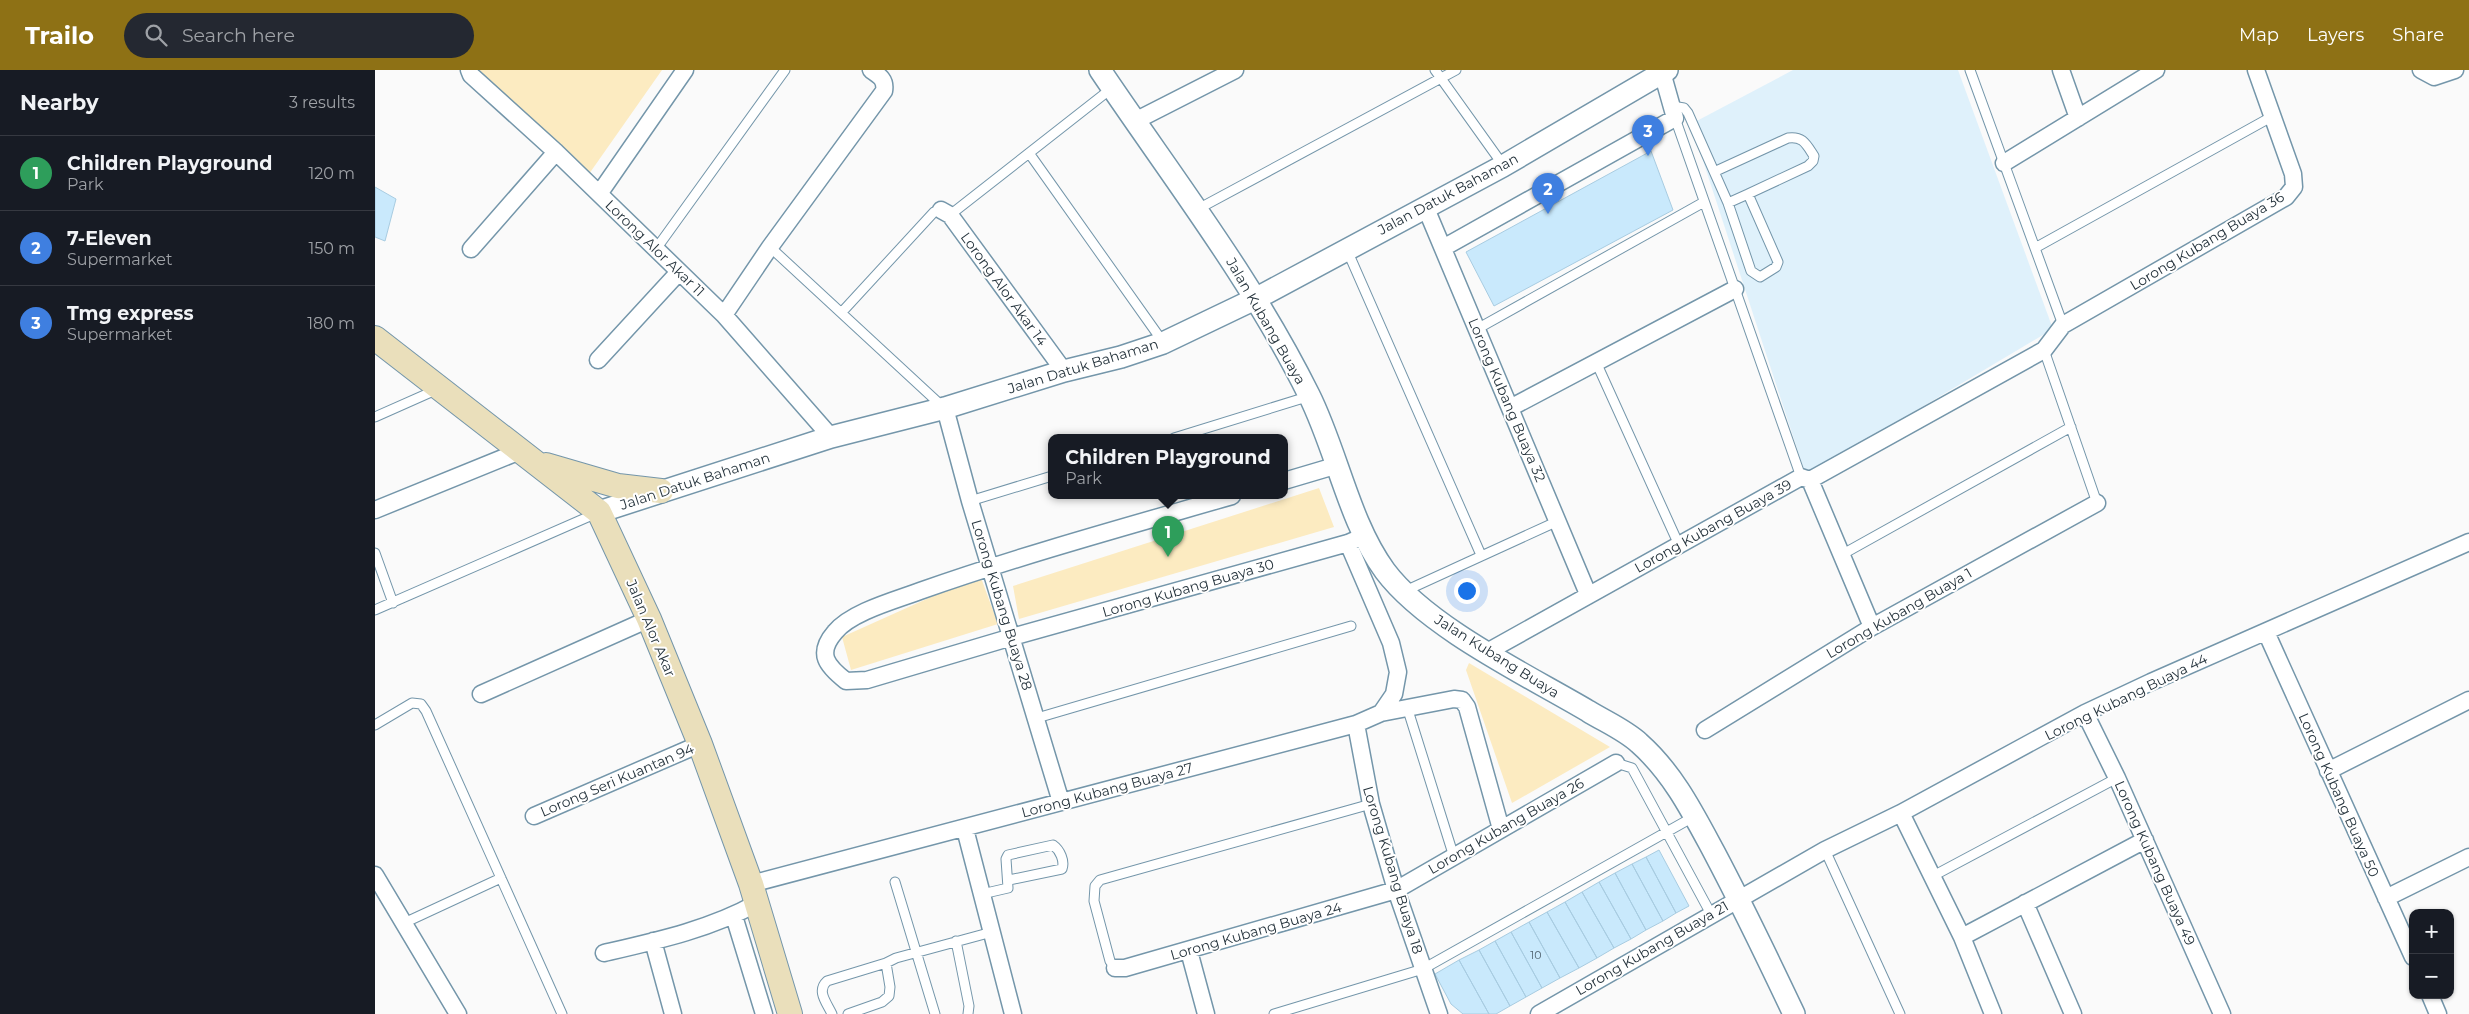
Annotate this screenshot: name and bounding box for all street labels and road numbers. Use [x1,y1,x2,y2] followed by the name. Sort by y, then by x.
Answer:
[1374,149,1521,239] street label: Jalan Datuk Bahaman
[2127,187,2288,294] street label: Lorong Kubang Buaya 36
[601,196,709,300] street label: Lorong Alor Akar 11
[957,229,1052,350] street label: Lorong Alor Akar 14
[1222,254,1310,388] street label: Jalan Kubang Buaya
[1464,315,1550,485] street label: Lorong Kubang Buaya 32
[1005,335,1160,398] street label: Jalan Datuk Bahaman
[617,448,772,514] street label: Jalan Datuk Bahaman
[1631,475,1795,577] street label: Lorong Kubang Buaya 39
[967,518,1037,693] street label: Lorong Kubang Buaya 28
[1100,555,1276,621] street label: Lorong Kubang Buaya 30
[1823,564,1975,662] street label: Lorong Kubang Buaya 1
[622,575,680,680] street label: Jalan Alor Akar
[1431,610,1563,702] street label: Jalan Kubang Buaya
[2042,649,2211,744] street label: Lorong Kubang Buaya 44
[2295,710,2383,880] street label: Lorong Kubang Buaya 50
[537,739,697,821] street label: Lorong Seri Kuantan 94
[1019,758,1195,822] street label: Lorong Kubang Buaya 27
[1425,774,1588,878] street label: Lorong Kubang Buaya 26
[2111,778,2199,948] street label: Lorong Kubang Buaya 49
[1359,784,1427,956] street label: Lorong Kubang Buaya 18
[1572,897,1732,999] street label: Lorong Kubang Buaya 21
[1168,898,1344,964] street label: Lorong Kubang Buaya 24

